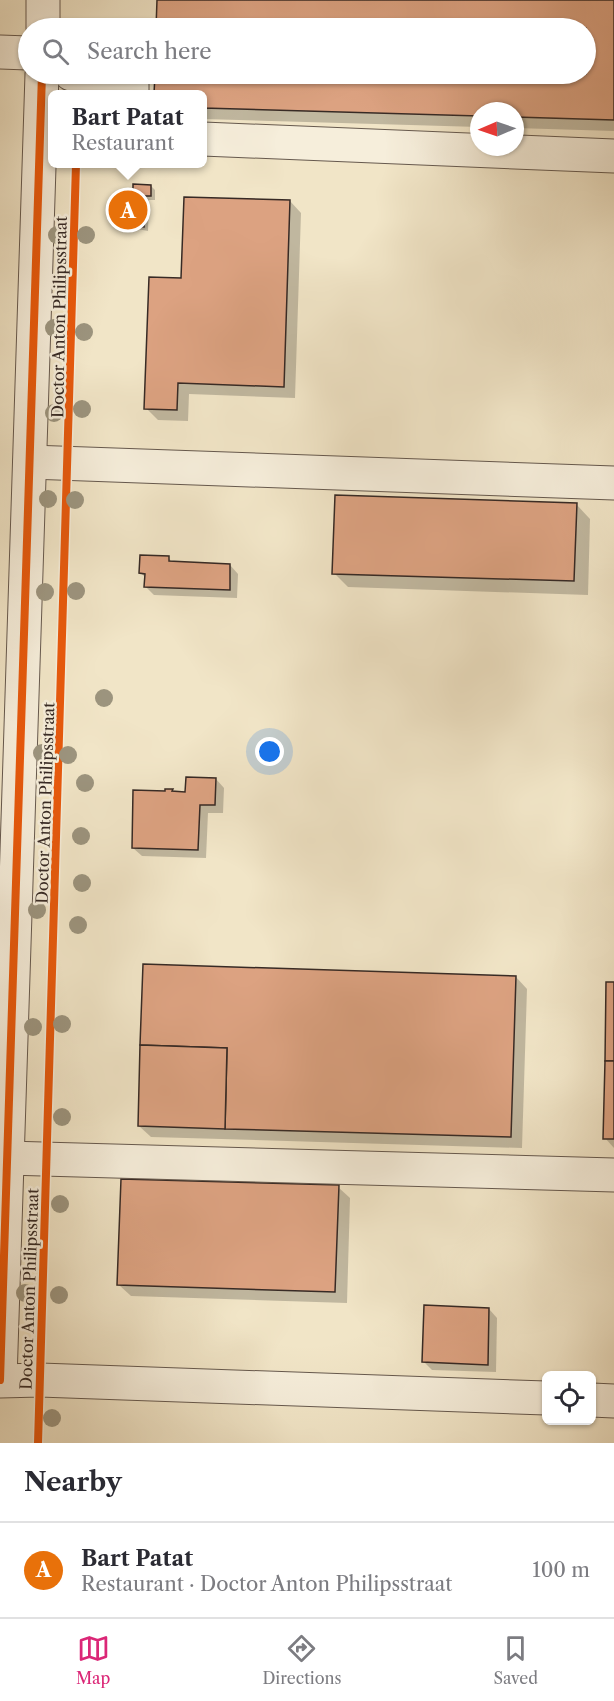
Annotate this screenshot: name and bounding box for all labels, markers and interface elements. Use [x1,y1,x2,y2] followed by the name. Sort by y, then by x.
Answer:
[18,18,596,84] search box
[39,35,72,68] icon: search
[87,38,212,65] text: Search here
[48,90,207,168] popup
[470,102,524,156] north arrow
[71,104,184,131] text: Bart Patat
[71,131,174,155] text: Restaurant
[108,188,148,232] pin: A
[47,216,71,418] street label: Doctor Anton Philipsstraat
[31,701,59,904] street label: Doctor Anton Philipsstraat
[255,737,284,766] your location
[15,1187,43,1390] street label: Doctor Anton Philipsstraat
[542,1371,596,1425] map controls
[542,1371,596,1425] button: locate
[24,1466,122,1498] text: Nearby
[81,1545,193,1572] text: Bart Patat
[36,1558,51,1582] text: A
[532,1558,590,1582] text: 100 m
[81,1572,452,1596] text: Restaurant · Doctor Anton Philipsstraat
[76,1632,110,1688] tab: Map
[262,1632,341,1688] tab: Directions
[494,1632,538,1688] tab: Saved

